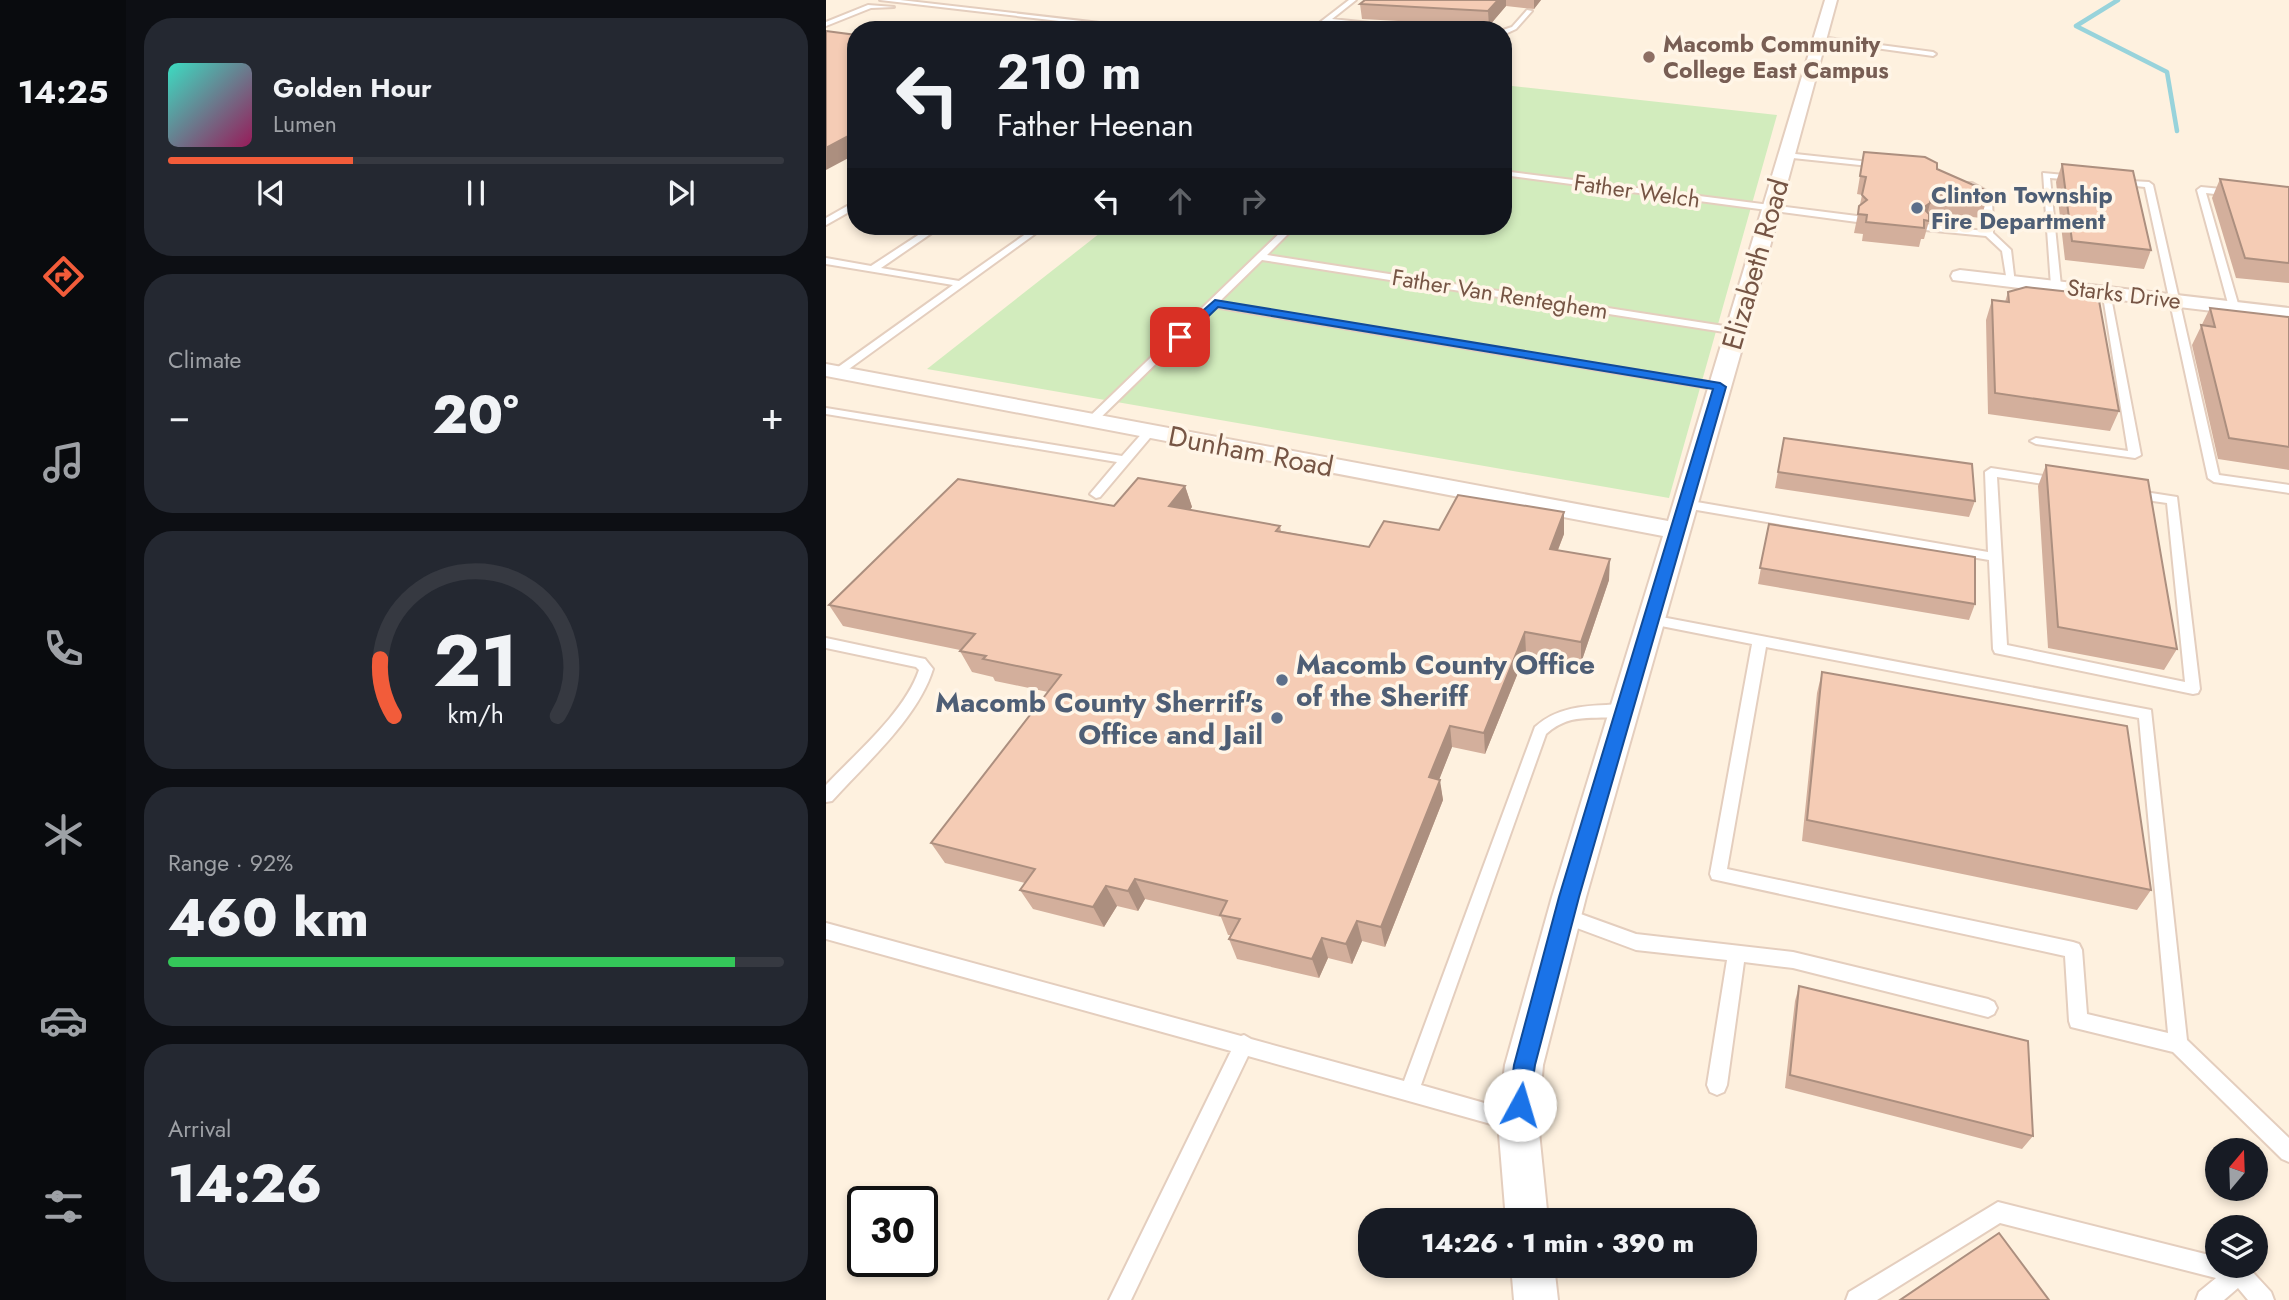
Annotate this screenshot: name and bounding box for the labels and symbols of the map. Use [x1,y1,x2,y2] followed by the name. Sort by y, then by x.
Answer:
[1663,27,1889,87] place label: Macomb Community College East Campus
[1641,49,1657,65] marker: Macomb Community College East Campus
[1572,165,1702,217] street label: Father Welch
[1712,174,1799,354] street label: Elizabeth Road
[1931,178,2113,238] place label: Clinton Township Fire Department
[1909,200,1925,216] marker: Clinton Township Fire Department
[1390,260,1610,328] street label: Father Van Renteghem
[2065,270,2183,318] street label: Starks Drive
[1150,307,1210,367] pin
[1165,415,1337,488] street label: Dunham Road
[1296,644,1595,717] place label: Macomb County Office of the Sheriff
[1274,672,1290,688] marker: Macomb County Office of the Sheriff
[935,682,1263,755] place label: Macomb County Sherrif's Office and Jail
[1269,710,1285,726] marker: Macomb County Sherrif's Office and Jail
[1483,1068,1557,1142] position arrow
[2205,1138,2268,1200] north arrow
[847,1186,938,1277] speed limit sign: 30

